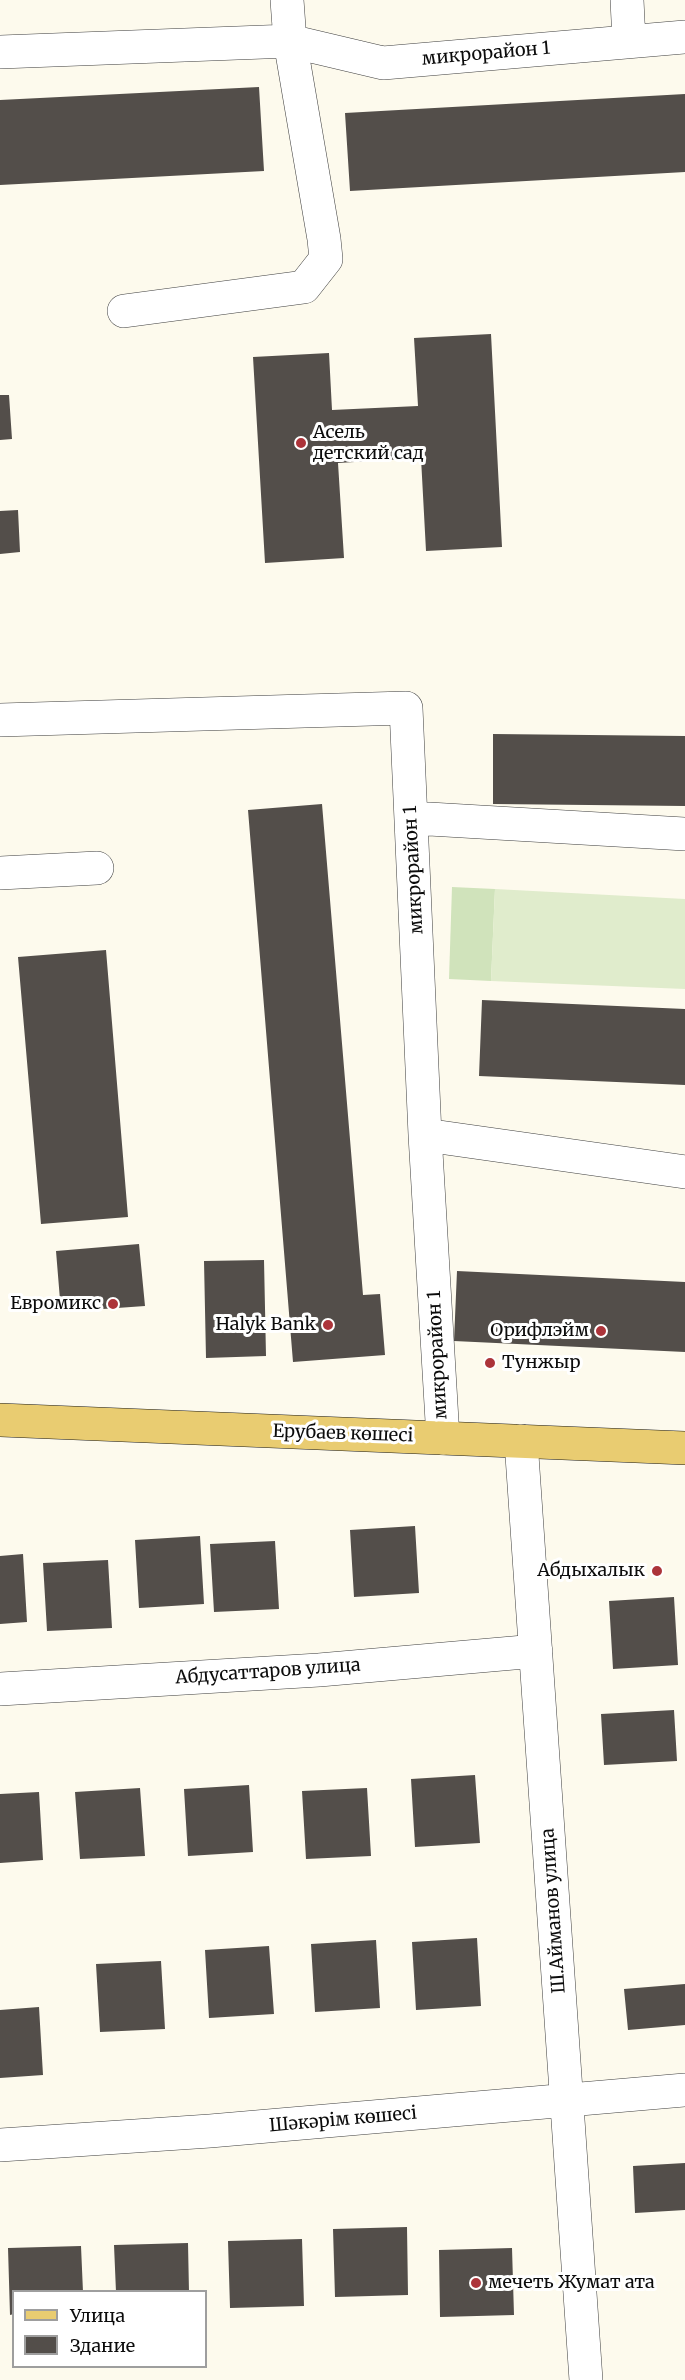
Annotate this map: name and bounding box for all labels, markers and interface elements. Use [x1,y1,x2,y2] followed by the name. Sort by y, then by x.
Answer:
[421,38,551,70] street label: микрорайон 1
[313,422,424,464] place label: Асель детский сад
[294,436,308,450] marker: Асель детский сад
[400,805,428,935] street label: микрорайон 1
[424,1290,452,1420] street label: микрорайон 1
[10,1293,101,1315] place label: Евромикс
[106,1297,120,1311] marker: Евромикс
[215,1314,316,1336] place label: Halyk Bank
[321,1318,335,1332] marker: Halyk Bank
[490,1320,589,1342] place label: Орифлэйм
[594,1324,608,1338] marker: Орифлэйм
[502,1352,581,1374] place label: Тунжыр
[483,1356,497,1370] marker: Тунжыр
[272,1421,414,1447] street label: Ерубаев көшесі
[537,1560,645,1582] place label: Абдыхалык
[650,1564,664,1578] marker: Абдыхалык
[175,1655,361,1689] street label: Абдусаттаров улица
[537,1828,571,1994] street label: Ш.Айманов улица
[268,2103,418,2137] street label: Шәкәрім көшесі
[488,2272,655,2294] place label: мечеть Жумат ата
[469,2276,483,2290] marker: мечеть Жумат ата
[12,2290,207,2368] legend
[70,2304,125,2327] text: Улица
[70,2334,135,2357] text: Здание

